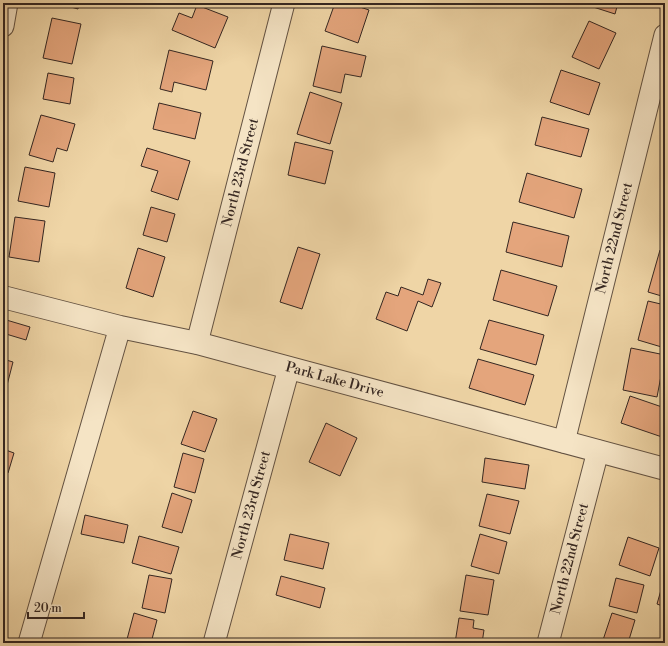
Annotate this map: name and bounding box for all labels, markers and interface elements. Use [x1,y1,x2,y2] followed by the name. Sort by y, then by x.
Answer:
[218,116,263,229] street label: North 23rd Street
[592,181,637,296] street label: North 22nd Street
[283,358,386,402] street label: Park Lake Drive
[228,449,275,561] street label: North 23rd Street
[547,501,593,616] street label: North 22nd Street
[28,594,84,620] scale bar
[34,601,62,616] text: 20 m

